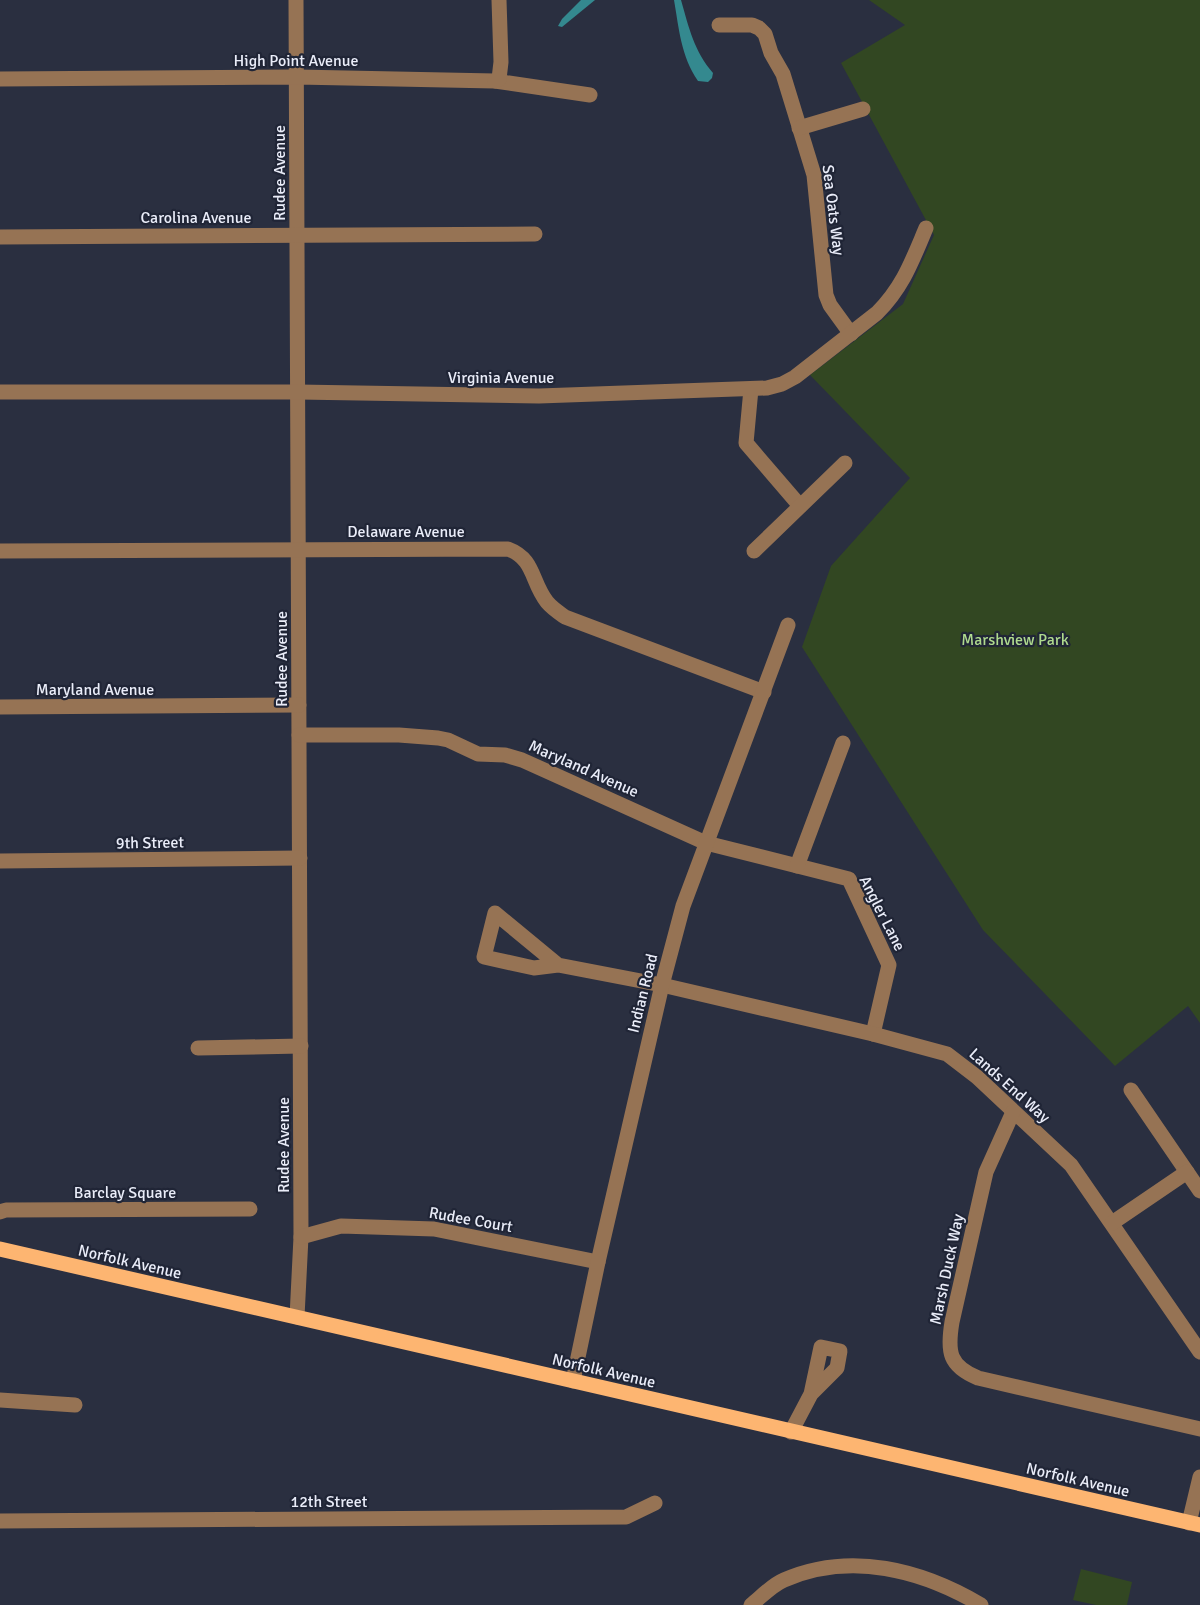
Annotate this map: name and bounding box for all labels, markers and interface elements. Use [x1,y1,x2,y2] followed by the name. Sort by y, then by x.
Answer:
[234,51,359,71] street label: High Point Avenue
[270,125,290,221] street label: Rudee Avenue
[818,164,849,257] street label: Sea Oats Way
[141,208,251,228] street label: Carolina Avenue
[448,368,554,388] street label: Virginia Avenue
[347,522,465,542] street label: Delaware Avenue
[272,611,292,707] street label: Rudee Avenue
[961,630,1069,650] park label: Marshview Park
[36,680,154,700] street label: Maryland Avenue
[525,736,642,802] street label: Maryland Avenue
[116,832,185,854] street label: 9th Street
[855,872,910,955] street label: Angler Lane
[623,952,662,1035] street label: Indian Road
[965,1044,1054,1128] street label: Lands End Way
[274,1097,294,1193] street label: Rudee Avenue
[74,1183,176,1203] street label: Barclay Square
[427,1203,515,1237] street label: Rudee Court
[925,1211,969,1326] street label: Marsh Duck Way
[76,1240,183,1284] street label: Norfolk Avenue
[550,1349,657,1393] street label: Norfolk Avenue
[1024,1458,1131,1502] street label: Norfolk Avenue
[291,1492,368,1512] street label: 12th Street

